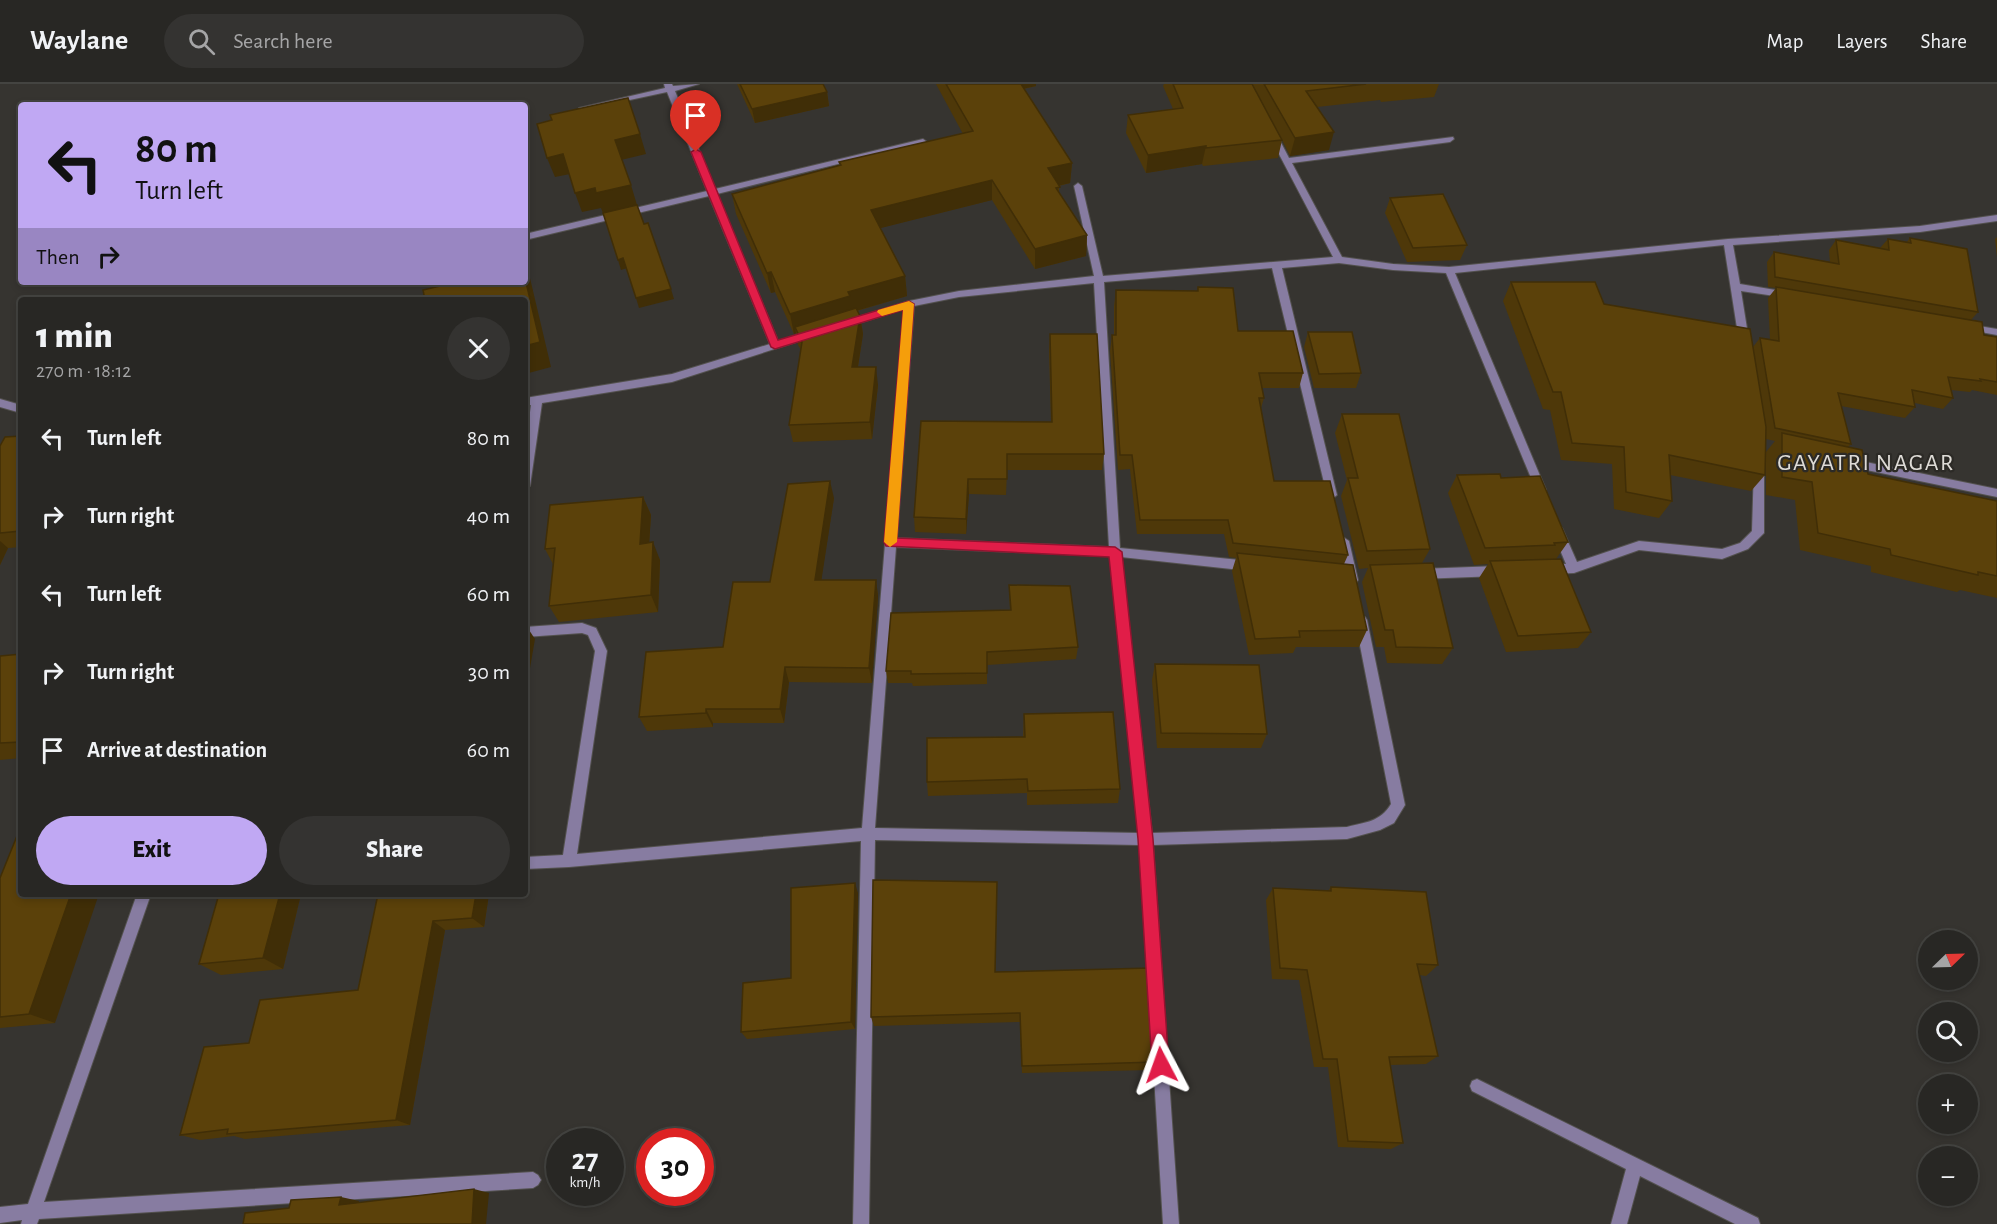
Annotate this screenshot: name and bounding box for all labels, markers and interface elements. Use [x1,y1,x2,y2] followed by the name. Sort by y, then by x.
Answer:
[164,14,584,68] search box
[185,25,218,58] icon: search
[30,27,128,55] text: Waylane
[233,30,333,52] text: Search here
[1767,31,1803,52] text: Map
[1836,31,1887,52] text: Layers
[1920,31,1967,52] text: Share
[670,90,721,152] pin
[679,99,712,132] icon: arrive
[36,126,114,204] icon: left
[135,128,218,170] text: 80 m
[135,177,223,204] text: Turn left
[92,240,125,273] icon: right
[36,246,80,268] text: Then
[447,317,510,380] button: close
[36,318,113,354] text: 1 min
[36,361,131,381] text: 270 m · 18:12
[36,422,69,455] icon: left
[87,427,161,449] text: Turn left
[467,427,510,449] text: 80 m
[1777,451,1955,475] district label: GAYATRI NAGAR
[36,500,69,533] icon: right
[87,505,174,527] text: Turn right
[467,505,510,527] text: 40 m
[36,578,69,611] icon: left
[87,583,161,605] text: Turn left
[467,583,510,605] text: 60 m
[36,656,69,689] icon: right
[87,661,174,683] text: Turn right
[468,661,510,683] text: 30 m
[36,734,69,767] icon: arrive
[87,739,267,761] text: Arrive at destination
[467,739,510,761] text: 60 m
[36,816,267,885] button: Exit
[279,816,510,885] button: Share
[1918,930,1978,990] north arrow
[1918,930,1978,1206] map controls
[1918,1002,1978,1062] button: search
[1129,1033,1193,1097] position arrow
[1918,1074,1978,1134] button: +
[636,1128,714,1206] speed limit sign: 30
[571,1145,599,1175] text: 27
[1918,1146,1978,1206] button: −
[570,1175,600,1190] text: km/h

